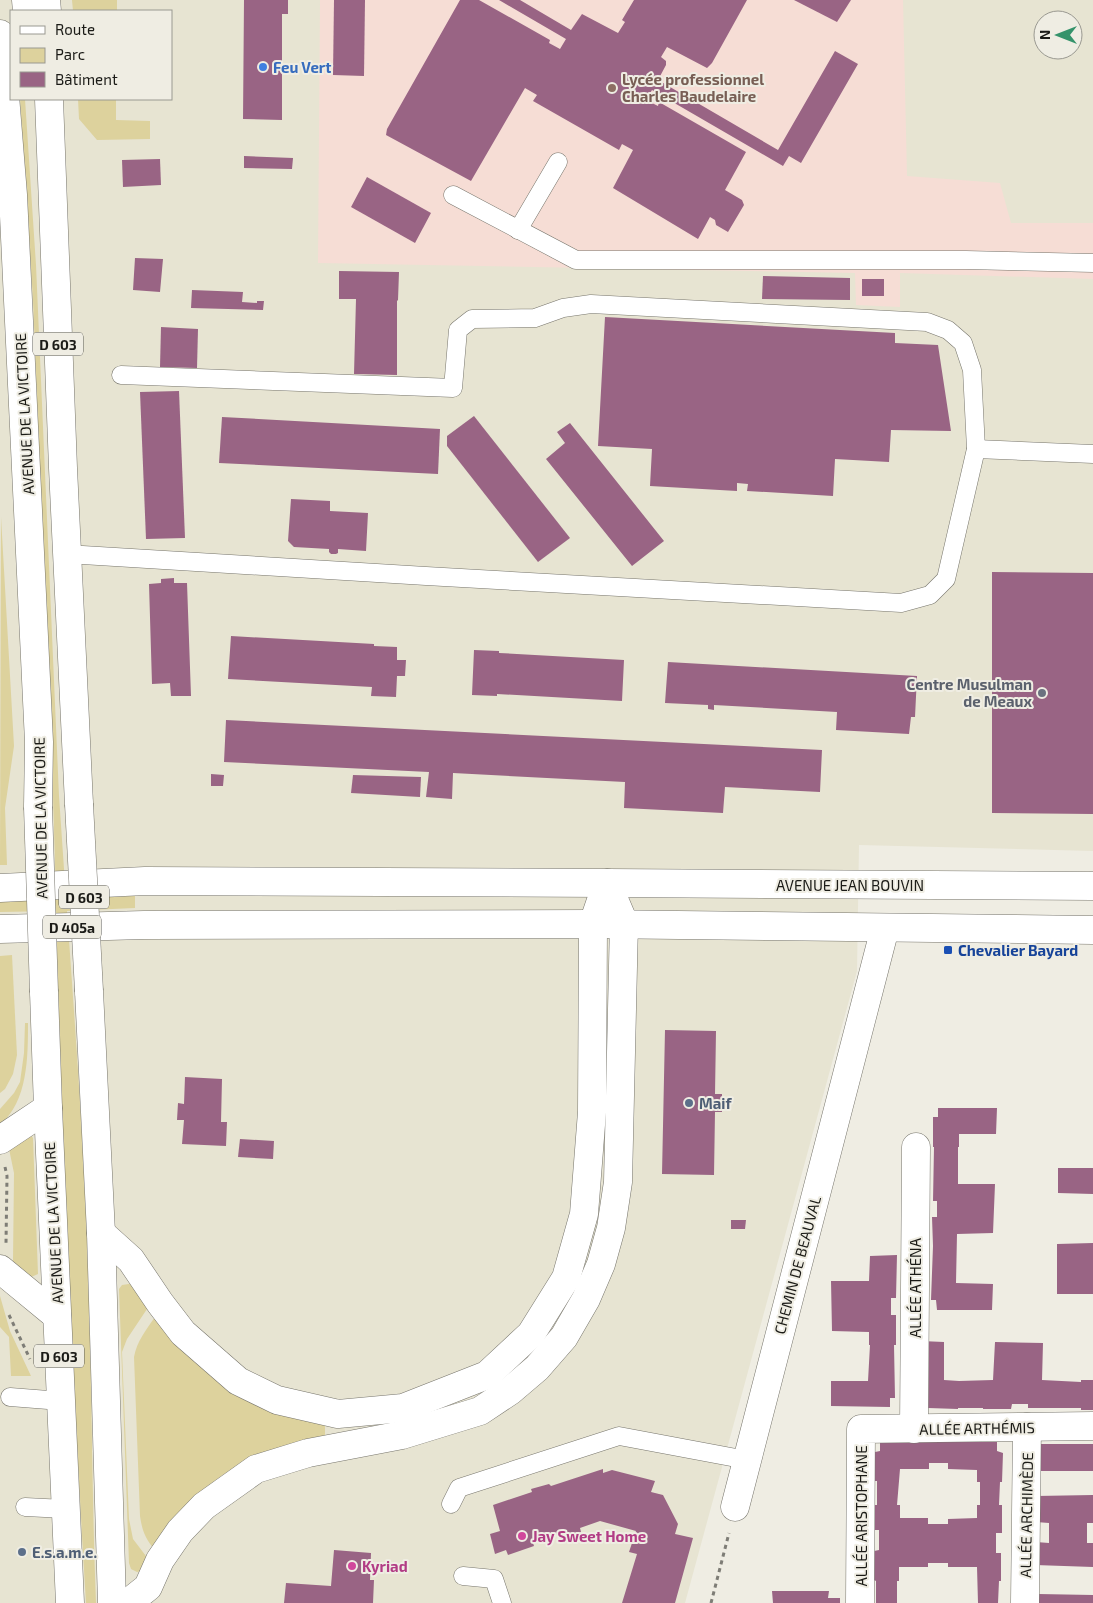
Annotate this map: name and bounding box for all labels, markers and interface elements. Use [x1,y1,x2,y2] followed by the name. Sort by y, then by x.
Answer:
[10,10,172,100] legend
[1033,10,1083,60] north arrow
[55,20,95,38] text: Route
[1036,30,1053,40] text: N
[55,45,85,63] text: Parc
[273,58,331,76] place label: Feu Vert
[257,61,269,73] marker: Feu Vert
[55,70,118,88] text: Bâtiment
[622,70,764,105] place label: Lycée professionnel Charles Baudelaire
[606,82,618,94] marker: Lycée professionnel Charles Baudelaire
[33,332,83,356] road number: D 603
[11,333,37,495] street label: AVENUE DE LA VICTOIRE
[906,675,1032,710] place label: Centre Musulman de Meaux
[1036,687,1048,699] marker: Centre Musulman de Meaux
[30,737,50,899] street label: AVENUE DE LA VICTOIRE
[776,876,924,894] street label: AVENUE JEAN BOUVIN
[59,886,109,909] road number: D 603
[43,916,101,939] road number: D 405a
[958,941,1078,960] place label: Chevalier Bayard
[942,944,954,956] marker: Chevalier Bayard
[699,1094,732,1112] place label: Maif
[683,1097,695,1109] marker: Maif
[40,1142,66,1304] street label: AVENUE DE LA VICTOIRE
[770,1194,824,1336] street label: CHEMIN DE BEAUVAL
[906,1237,924,1338] street label: ALLÉE ATHÉNA
[34,1344,84,1368] road number: D 603
[919,1418,1035,1438] street label: ALLÉE ARTHÉMIS
[852,1445,870,1587] street label: ALLÉE ARISTOPHANE
[1016,1452,1036,1578] street label: ALLÉE ARCHIMÈDE
[532,1527,646,1546] place label: Jay Sweet Home
[516,1530,528,1542] marker: Jay Sweet Home
[32,1543,97,1561] place label: E.s.a.m.e.
[16,1546,28,1558] marker: E.s.a.m.e.
[362,1557,408,1576] place label: Kyriad
[346,1560,358,1572] marker: Kyriad

